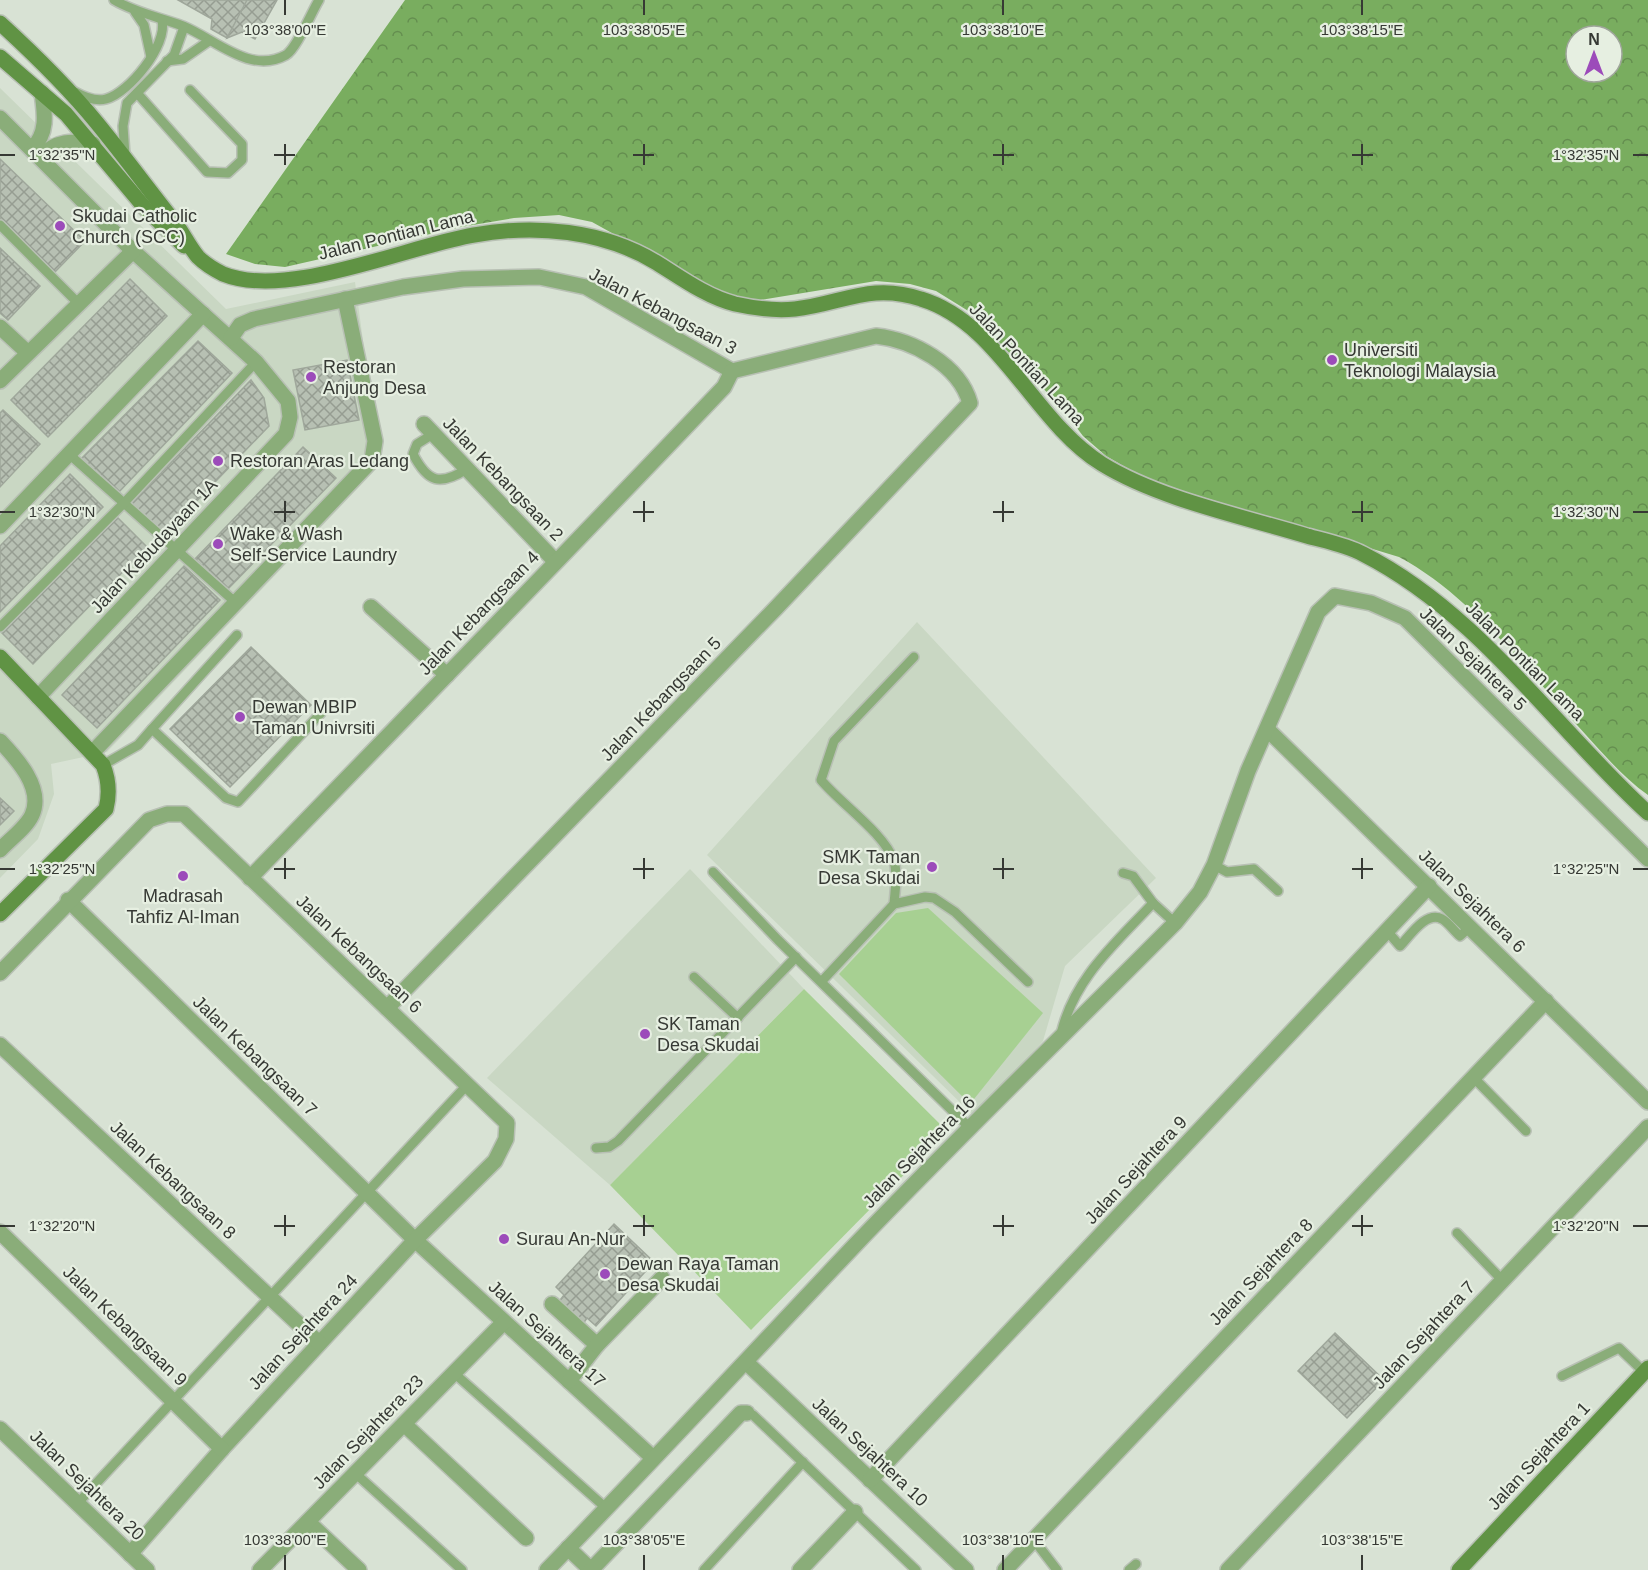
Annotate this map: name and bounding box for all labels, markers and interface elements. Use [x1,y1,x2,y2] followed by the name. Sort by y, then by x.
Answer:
[244,21,326,38] text: 103°38'00"E
[603,21,685,38] text: 103°38'05"E
[962,21,1044,38] text: 103°38'10"E
[1321,21,1403,38] text: 103°38'15"E
[1564,24,1624,84] north arrow
[1588,31,1600,48] text: N
[29,146,95,163] text: 1°32'35"N
[1553,146,1619,163] text: 1°32'35"N
[72,206,197,247] place label: Skudai Catholic Church (SCC)
[316,206,477,264] street label: Jalan Pontian Lama
[53,219,67,233] marker: Skudai Catholic Church (SCC)
[586,264,740,358] street label: Jalan Kebangsaan 3
[965,299,1089,430] street label: Jalan Pontian Lama
[1344,340,1497,381] place label: Universiti Teknologi Malaysia
[1325,353,1339,367] marker: Universiti Teknologi Malaysia
[323,357,427,398] place label: Restoran Anjung Desa
[304,370,318,384] marker: Restoran Anjung Desa
[439,413,567,545] street label: Jalan Kebangsaan 2
[230,451,409,471] place label: Restoran Aras Ledang
[211,454,225,468] marker: Restoran Aras Ledang
[87,475,221,617] street label: Jalan Kebudayaan 1A
[29,503,95,520] text: 1°32'30"N
[1553,503,1619,520] text: 1°32'30"N
[230,524,397,565] place label: Wake & Wash Self-Service Laundry
[211,537,225,551] marker: Wake & Wash Self-Service Laundry
[415,547,543,679] street label: Jalan Kebangsaan 4
[1462,598,1589,725] street label: Jalan Pontian Lama
[1416,603,1530,715] street label: Jalan Sejahtera 5
[597,633,725,765] street label: Jalan Kebangsaan 5
[252,697,375,738] place label: Dewan MBIP Taman Univrsiti
[233,710,247,724] marker: Dewan MBIP Taman Univrsiti
[1415,845,1529,957] street label: Jalan Sejahtera 6
[818,847,920,888] place label: SMK Taman Desa Skudai
[29,860,95,877] text: 1°32'25"N
[925,860,939,874] marker: SMK Taman Desa Skudai
[1553,860,1619,877] text: 1°32'25"N
[176,869,190,883] marker: Madrasah Tahfiz Al-Iman
[126,886,240,927] place label: Madrasah Tahfiz Al-Iman
[292,891,426,1017] street label: Jalan Kebangsaan 6
[189,992,321,1120] street label: Jalan Kebangsaan 7
[657,1014,759,1055] place label: SK Taman Desa Skudai
[638,1027,652,1041] marker: SK Taman Desa Skudai
[859,1092,979,1212] street label: Jalan Sejahtera 16
[1081,1112,1191,1228] street label: Jalan Sejahtera 9
[106,1117,240,1243] street label: Jalan Kebangsaan 8
[1205,1215,1317,1329] street label: Jalan Sejahtera 8
[29,1217,95,1234] text: 1°32'20"N
[1553,1217,1619,1234] text: 1°32'20"N
[516,1229,625,1249] place label: Surau An-Nur
[497,1232,511,1246] marker: Surau An-Nur
[617,1254,779,1295] place label: Dewan Raya Taman Desa Skudai
[59,1262,191,1390] street label: Jalan Kebangsaan 9
[598,1267,612,1281] marker: Dewan Raya Taman Desa Skudai
[244,1270,362,1394] street label: Jalan Sejahtera 24
[485,1276,609,1392] street label: Jalan Sejahtera 17
[1369,1277,1479,1393] street label: Jalan Sejahtera 7
[309,1371,427,1493] street label: Jalan Sejahtera 23
[808,1393,932,1511] street label: Jalan Sejahtera 10
[1484,1398,1594,1514] street label: Jalan Sejahtera 1
[26,1426,148,1544] street label: Jalan Sejahtera 20
[244,1531,326,1548] text: 103°38'00"E
[603,1531,685,1548] text: 103°38'05"E
[962,1531,1044,1548] text: 103°38'10"E
[1321,1531,1403,1548] text: 103°38'15"E

